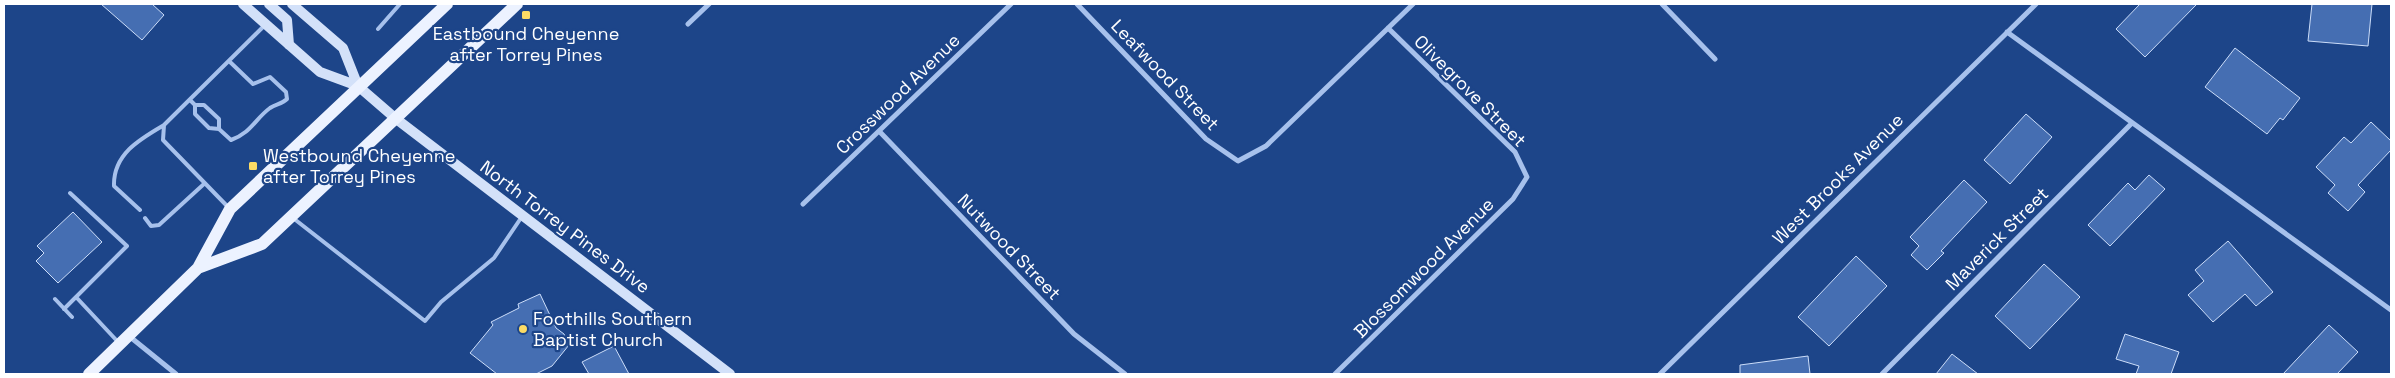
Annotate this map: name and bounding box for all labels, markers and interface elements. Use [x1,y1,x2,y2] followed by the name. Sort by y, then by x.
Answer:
[520,9,532,21] marker: Eastbound Cheyenne after Torrey Pines
[1106,14,1224,135] street label: Leafwood Street
[433,22,619,66] place label: Eastbound Cheyenne after Torrey Pines
[831,28,965,159] street label: Crosswood Avenue
[1409,30,1531,152] street label: Olivegrove Street
[1767,108,1908,249] street label: West Brooks Avenue
[263,144,455,188] place label: Westbound Cheyenne after Torrey Pines
[476,155,655,298] street label: North Torrey Pines Drive
[247,160,259,172] marker: Westbound Cheyenne after Torrey Pines
[1940,182,2053,295] street label: Maverick Street
[953,189,1066,305] street label: Nutwood Street
[1349,193,1499,343] street label: Blossomwood Avenue
[533,307,692,351] place label: Foothills Southern Baptist Church
[517,323,529,335] marker: Foothills Southern Baptist Church

